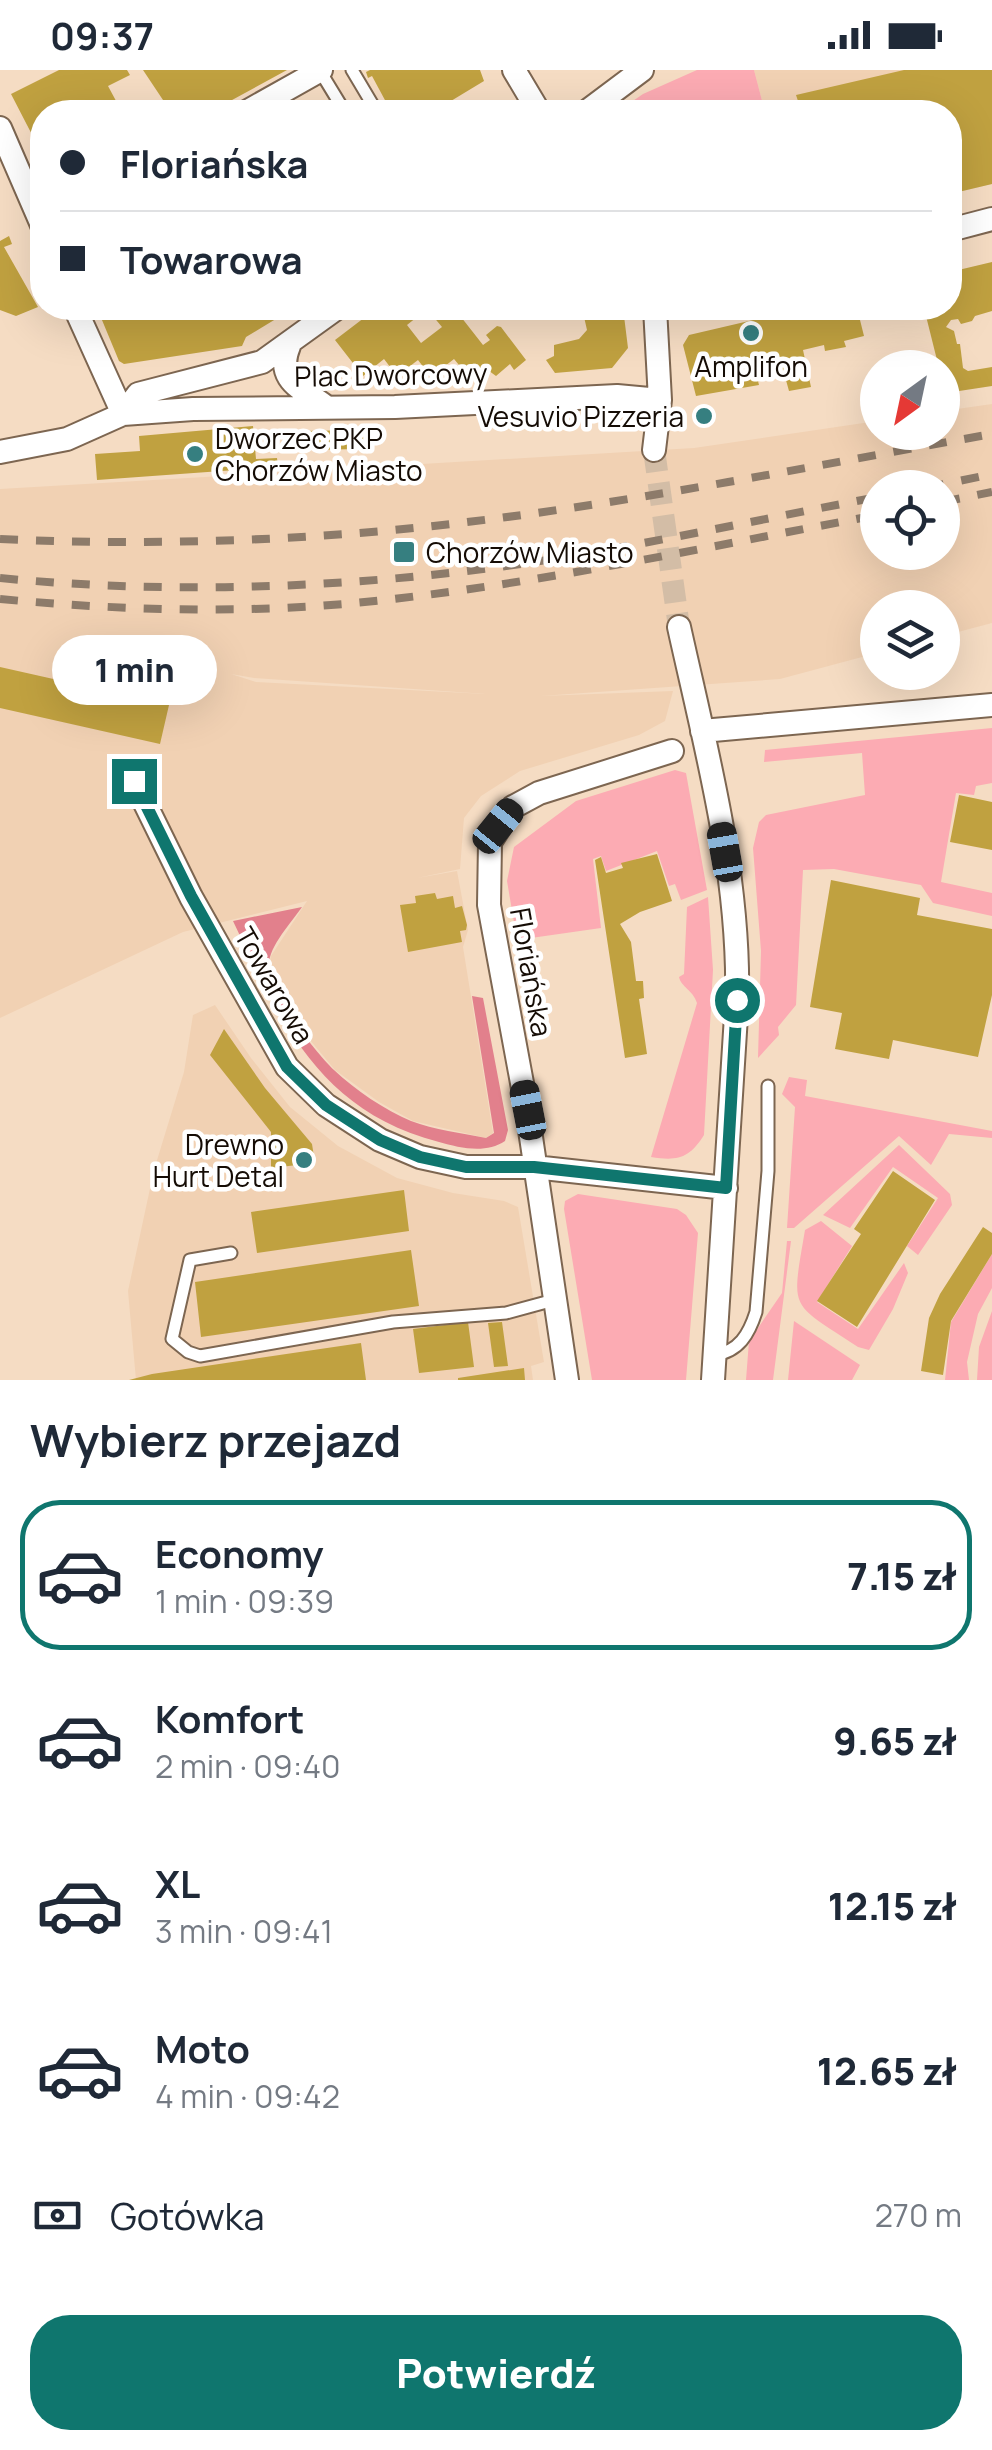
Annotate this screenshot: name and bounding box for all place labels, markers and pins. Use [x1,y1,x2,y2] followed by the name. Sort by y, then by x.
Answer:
[740,322,762,344] marker: Amplifon
[694,347,808,385] place label: Amplifon
[478,397,684,435] place label: Vesuvio Pizzeria
[693,405,715,427] marker: Vesuvio Pizzeria
[215,419,423,489] place label: Dworzec PKP Chorzów Miasto
[184,443,206,465] marker: Dworzec PKP Chorzów Miasto
[426,533,634,571] place label: Chorzów Miasto
[391,539,417,565] marker: Chorzów Miasto
[153,1125,284,1195] place label: Drewno Hurt Detal
[293,1149,315,1171] marker: Drewno Hurt Detal

